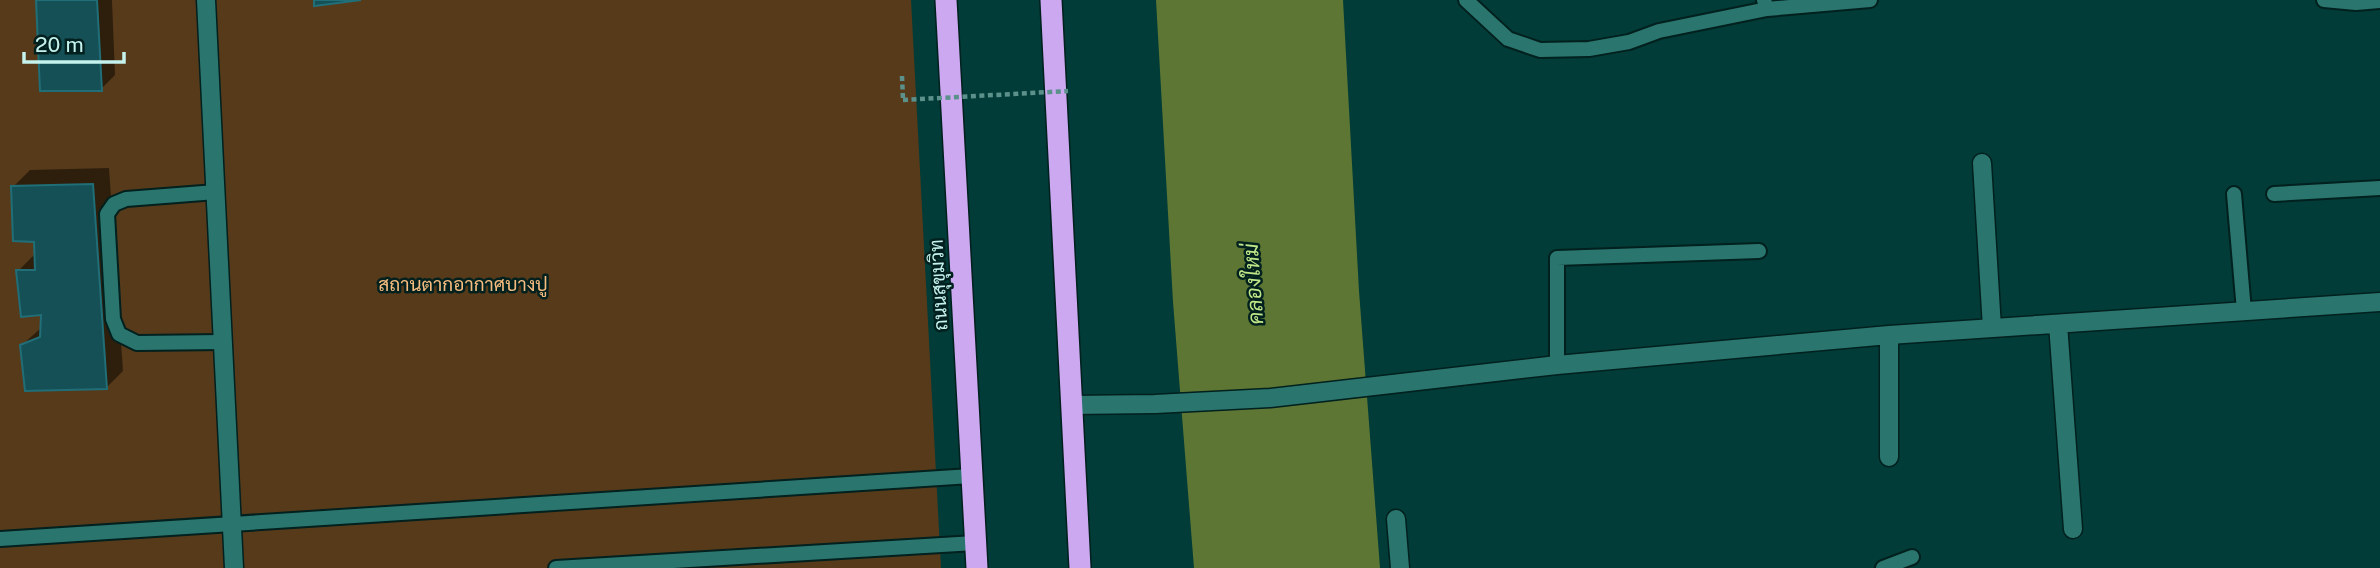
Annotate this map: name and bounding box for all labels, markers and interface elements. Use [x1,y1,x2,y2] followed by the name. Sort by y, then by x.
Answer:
[24,21,124,65] scale bar
[35,32,84,57] text: 20 m
[925,239,953,331] street label: ถนนสุขุมวิท
[1238,242,1268,325] water label: คลองใหม่
[378,273,548,298] park label: สถานตากอากาศบางปู

